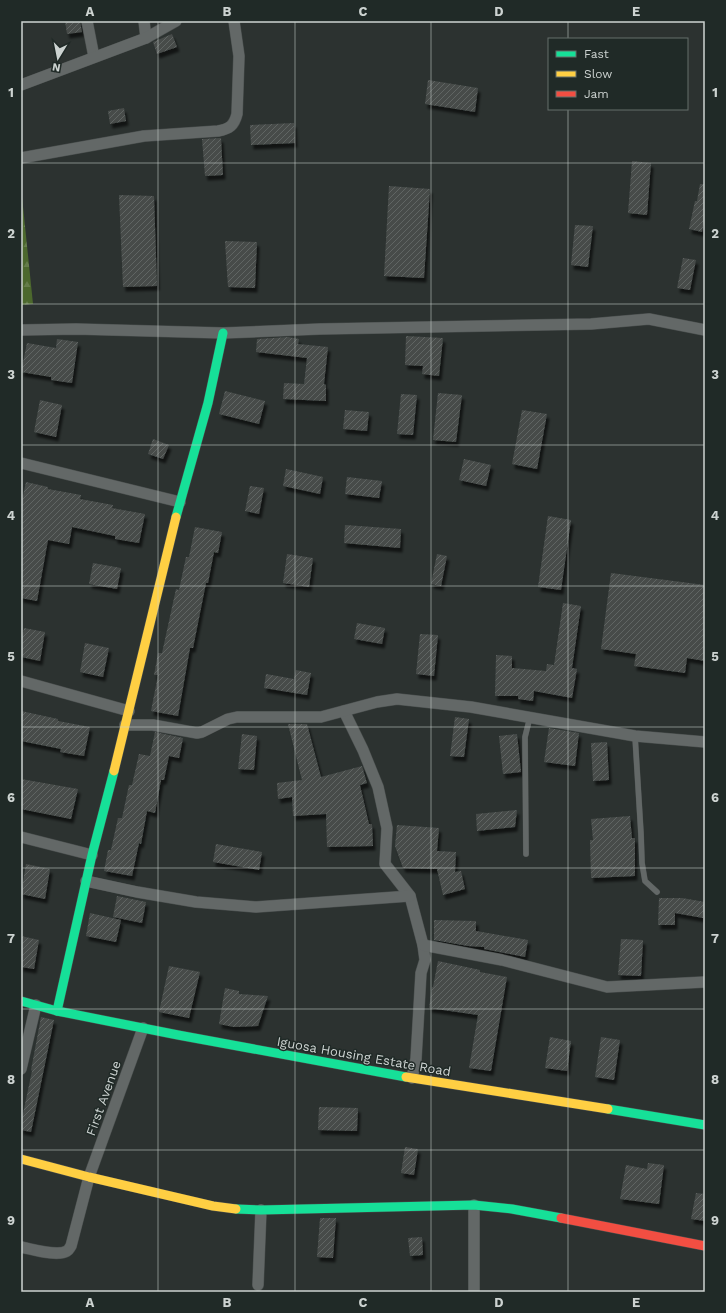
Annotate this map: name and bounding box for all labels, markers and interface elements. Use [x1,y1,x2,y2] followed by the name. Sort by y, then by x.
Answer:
[86,4,95,19] text: A
[223,4,232,19] text: B
[359,4,368,19] text: C
[494,4,504,19] text: D
[632,4,640,19] text: E
[38,38,78,78] north arrow
[548,38,688,110] legend
[584,47,609,61] text: Fast
[51,60,61,74] text: N
[584,67,612,81] text: Slow
[8,85,14,100] text: 1
[712,85,718,100] text: 1
[584,87,609,101] text: Jam
[7,226,15,241] text: 2
[711,226,719,241] text: 2
[7,367,15,382] text: 3
[711,367,719,382] text: 3
[7,508,16,523] text: 4
[711,508,720,523] text: 4
[7,649,15,664] text: 5
[711,649,719,664] text: 5
[7,790,15,805] text: 6
[711,790,719,805] text: 6
[7,931,15,946] text: 7
[711,931,719,946] text: 7
[276,1034,452,1079] street label: Iguosa Housing Estate Road
[83,1059,124,1138] street label: First Avenue
[7,1072,15,1087] text: 8
[711,1072,719,1087] text: 8
[7,1213,15,1228] text: 9
[711,1213,719,1228] text: 9
[86,1295,95,1310] text: A
[223,1295,232,1310] text: B
[359,1295,368,1310] text: C
[494,1295,504,1310] text: D
[632,1295,640,1310] text: E

